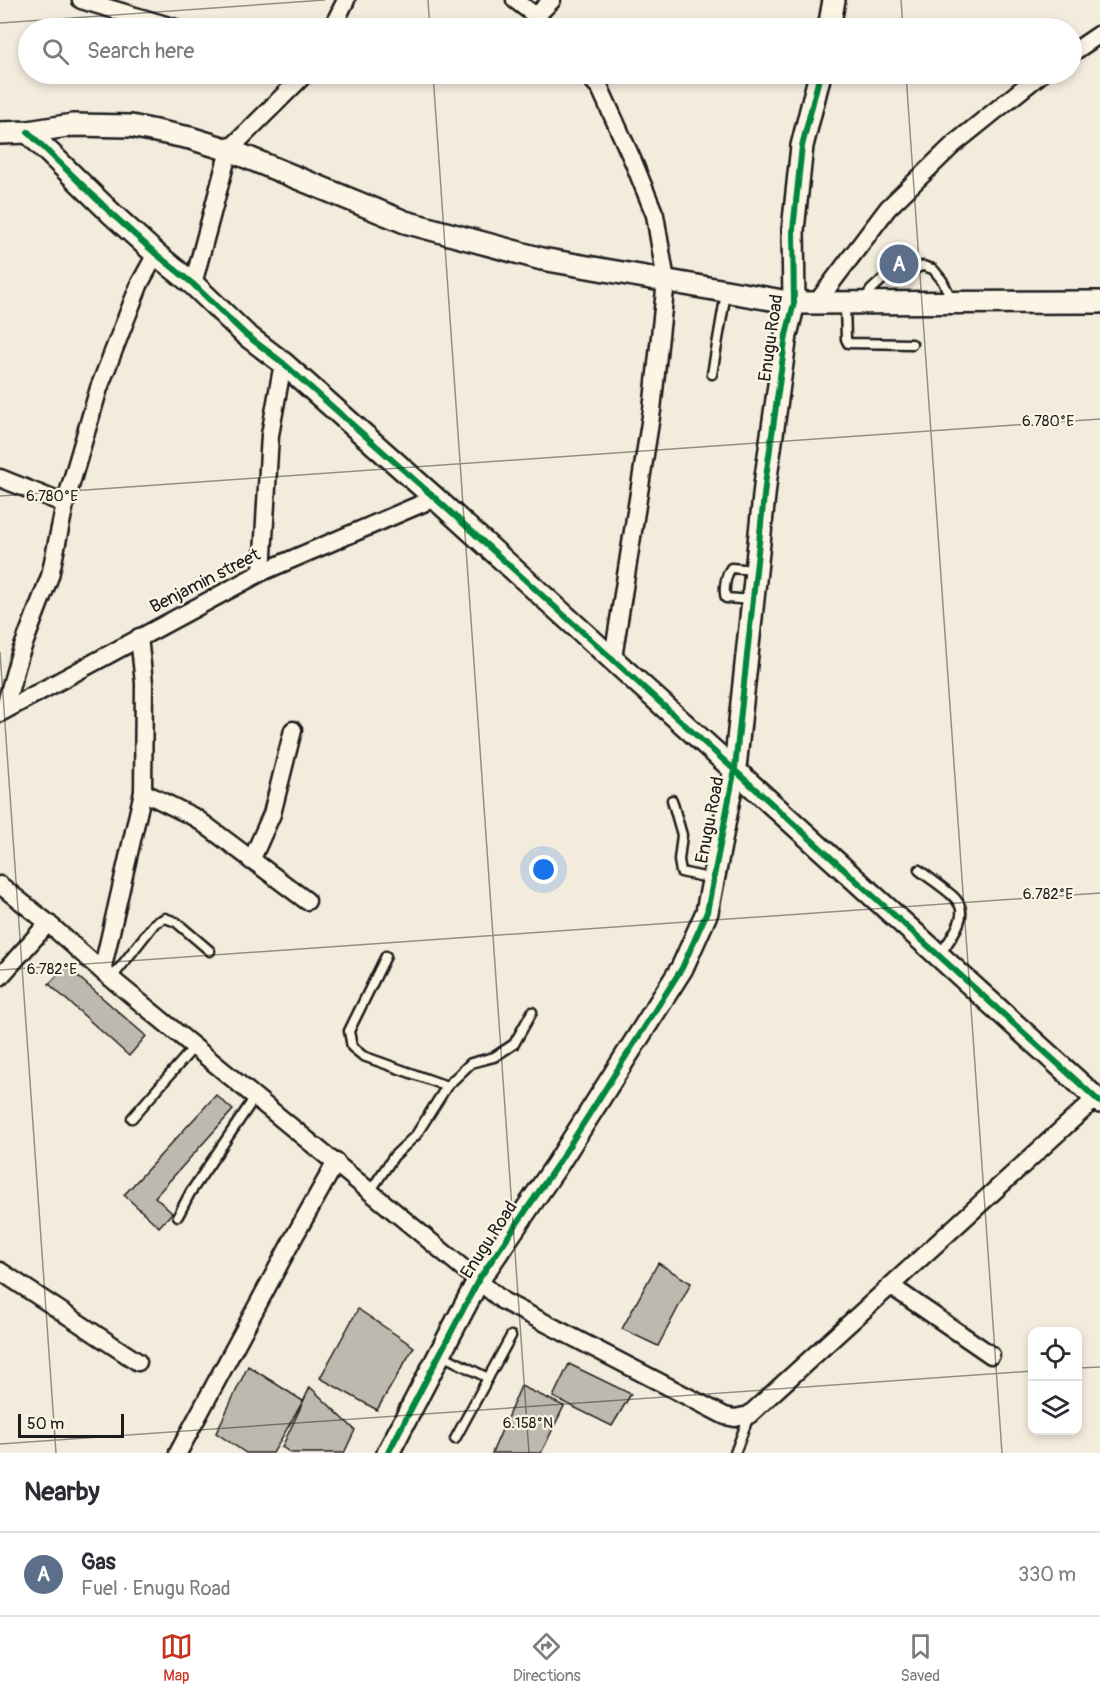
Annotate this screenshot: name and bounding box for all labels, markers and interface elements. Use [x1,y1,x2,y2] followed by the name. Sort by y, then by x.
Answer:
[18,18,1082,84] search box
[39,35,72,68] icon: search
[87,37,194,65] text: Search here
[880,242,918,286] pin: A
[753,293,789,383] street label: Enugu Road
[1022,412,1074,431] text: 6.780°E
[26,487,78,506] text: 6.780°E
[146,543,265,619] street label: Benjamin street
[690,775,730,865] street label: Enugu Road
[529,855,558,884] your location
[1023,885,1073,904] text: 6.782°E
[27,960,77,979] text: 6.782°E
[455,1197,523,1283] street label: Enugu Road
[1028,1327,1082,1435] map controls
[1028,1327,1082,1381] button: locate
[1028,1381,1082,1435] button: layers
[18,1411,124,1438] scale bar
[27,1414,64,1434] text: 50 m
[503,1414,553,1433] text: 6.158°N
[24,1476,100,1508] text: Nearby
[81,1548,116,1576] text: Gas
[37,1562,50,1587] text: A
[1018,1562,1076,1587] text: 330 m
[81,1576,231,1601] text: Fuel · Enugu Road
[160,1630,193,1686] tab: Map
[513,1630,581,1686] tab: Directions
[900,1630,940,1686] tab: Saved

